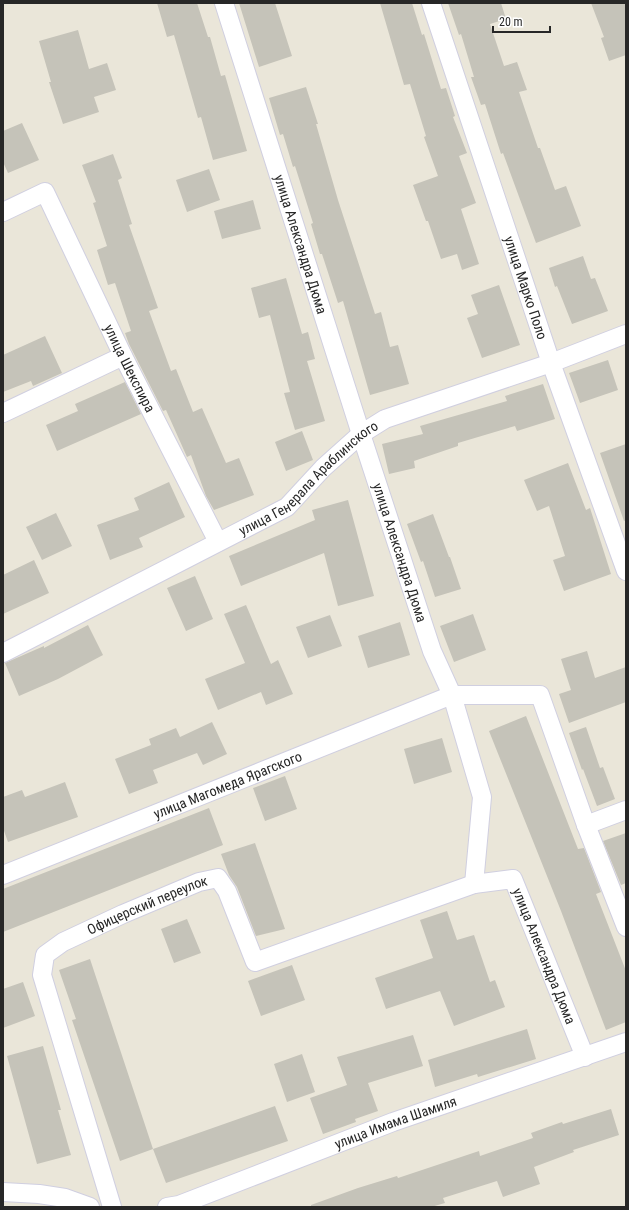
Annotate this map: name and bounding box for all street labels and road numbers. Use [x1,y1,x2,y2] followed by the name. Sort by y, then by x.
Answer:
[271,172,330,316] street label: улица Александра Дюма
[501,234,551,341] street label: улица Марко Поло
[101,322,158,415] street label: улица Шекспира
[236,417,381,538] street label: улица Генерала Араблинского
[370,481,430,624] street label: улица Александра Дюма
[151,748,304,822] street label: улица Магомеда Ярагского
[85,872,209,938] street label: Офицерский переулок
[510,886,579,1026] street label: улица Александра Дюма
[332,1093,459,1152] street label: улица Имама Шамиля

